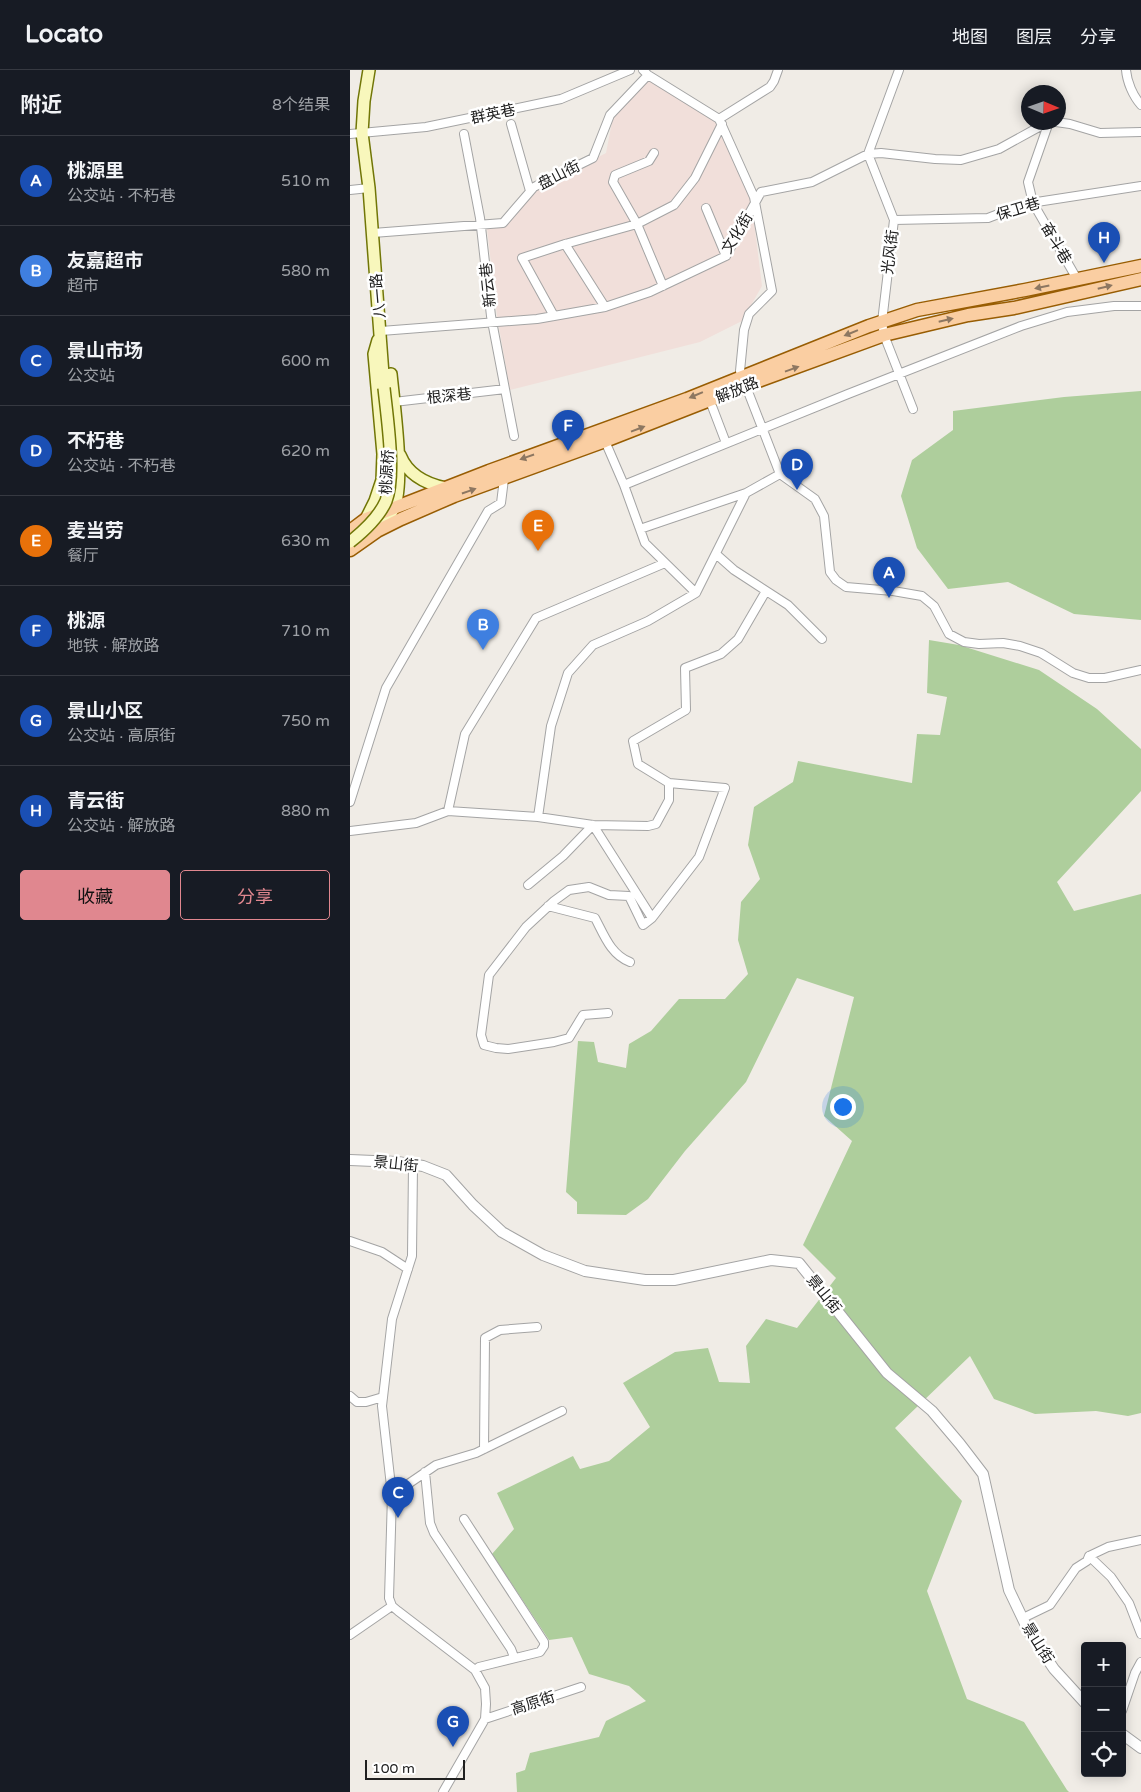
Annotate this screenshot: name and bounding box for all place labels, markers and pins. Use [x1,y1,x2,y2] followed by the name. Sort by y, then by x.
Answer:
[1088,222,1120,263] pin: H
[552,410,584,451] pin: F
[781,449,813,490] pin: D
[522,510,554,551] pin: E
[873,557,905,598] pin: A
[467,609,499,650] pin: B
[382,1477,414,1518] pin: C
[437,1706,469,1747] pin: G

